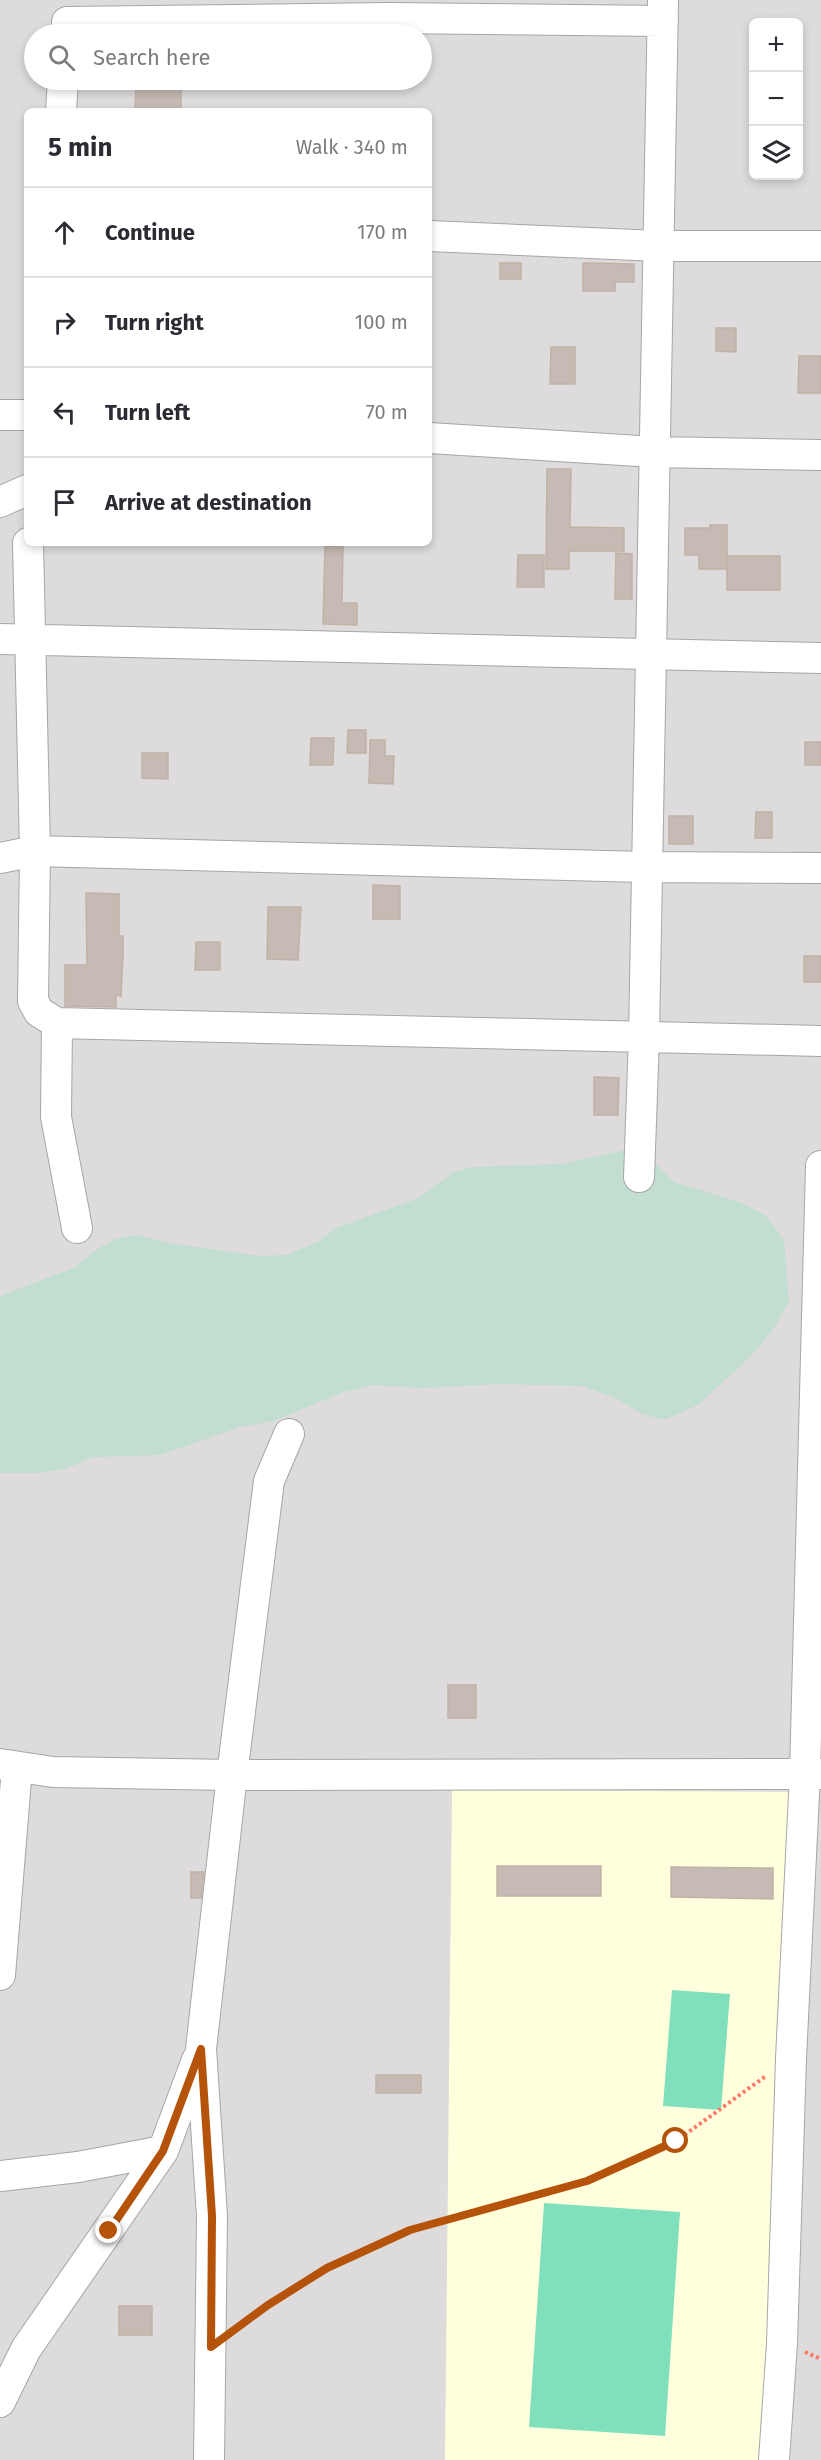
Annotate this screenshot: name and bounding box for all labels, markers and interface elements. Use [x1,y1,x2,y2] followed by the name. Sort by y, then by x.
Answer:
[749,18,803,180] map controls
[749,18,803,72] button: +
[24,24,432,90] search box
[45,41,78,74] icon: search
[93,44,211,71] text: Search here
[749,72,803,126] button: −
[749,126,803,180] button: layers
[48,132,112,163] text: 5 min
[296,135,408,159] text: Walk · 340 m
[48,216,81,249] icon: ahead
[105,219,195,246] text: Continue
[357,220,408,244] text: 170 m
[48,306,81,339] icon: right
[105,309,204,336] text: Turn right
[355,310,408,334] text: 100 m
[48,396,81,429] icon: left
[105,399,190,426] text: Turn left
[366,400,408,424] text: 70 m
[48,486,81,519] icon: arrive
[105,489,312,516] text: Arrive at destination
[662,2127,688,2153] route start
[95,2217,121,2243] route end

